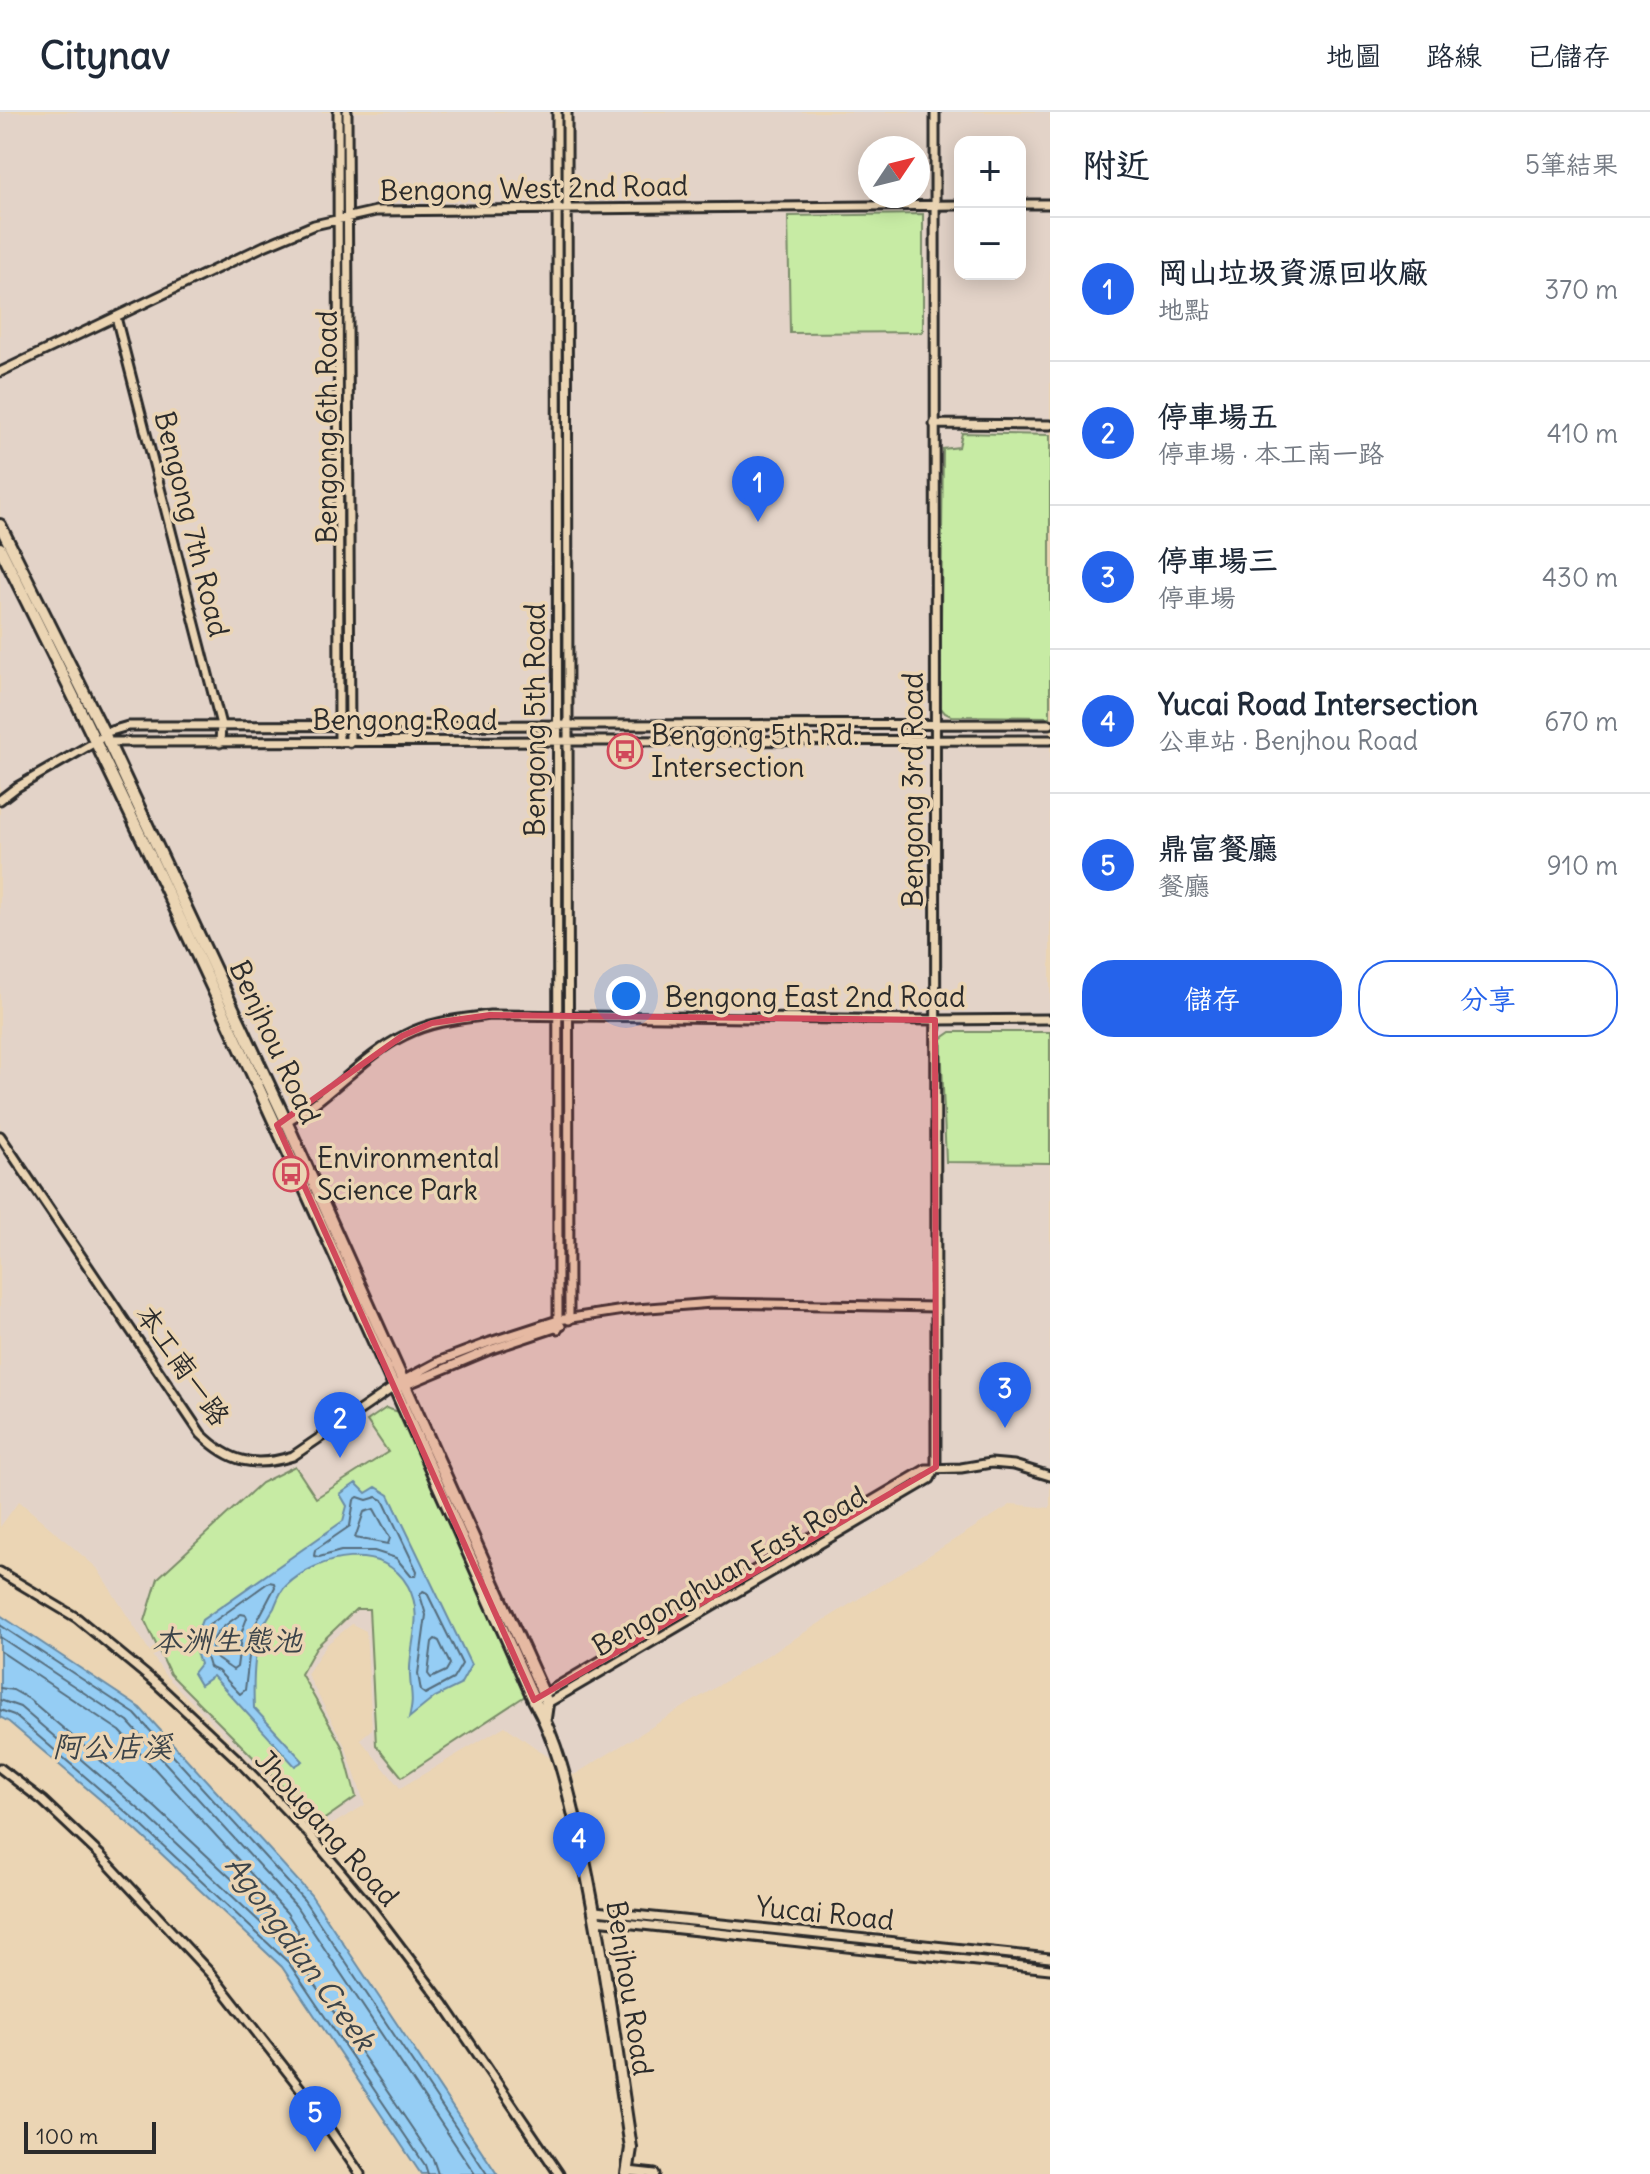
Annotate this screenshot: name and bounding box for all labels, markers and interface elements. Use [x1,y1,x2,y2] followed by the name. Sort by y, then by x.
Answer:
[40,32,170,79] text: Citynav
[1326,38,1382,74] text: 地圖
[1426,38,1482,74] text: 路線
[1526,38,1610,74] text: 已儲存
[858,136,930,208] north arrow
[954,136,1026,280] map controls
[954,136,1026,208] button: +
[1082,143,1150,186] text: 附近
[1525,148,1618,181] text: 5筆結果
[380,167,688,209] street label: Bengong West 2nd Road
[954,208,1026,280] button: −
[1158,253,1428,291] text: 岡山垃圾資源回收廠
[1103,273,1113,306] text: 1
[1544,273,1618,306] text: 370 m
[1158,293,1210,326] text: 地點
[309,310,345,544] street label: Bengong 6th Road
[1158,397,1278,435] text: 停車場五
[147,408,237,640] street label: Bengong 7th Road
[1101,417,1115,450] text: 2
[1547,417,1618,450] text: 410 m
[1158,437,1384,470] text: 停車場 · 本工南一路
[732,456,784,522] pin: 1
[1158,541,1278,579] text: 停車場三
[1101,561,1115,594] text: 3
[1542,561,1618,594] text: 430 m
[1158,581,1236,614] text: 停車場
[517,603,553,837] street label: Bengong 5th Road
[895,672,931,908] street label: Bengong 3rd Road
[1158,685,1478,723] text: Yucai Road Intersection
[312,702,498,738] street label: Bengong Road
[1100,705,1116,738] text: 4
[1544,705,1618,738] text: 670 m
[651,717,859,785] place label: Bengong 5th Rd. Intersection
[1158,724,1418,757] text: 公車站 · Benjhou Road
[606,732,644,770] bus stop icon: Bengong 5th Rd. Intersection
[1158,829,1278,867] text: 鼎富餐廳
[1101,849,1115,882] text: 5
[1547,849,1618,882] text: 910 m
[1158,869,1210,902] text: 餐廳
[221,954,329,1130] street label: Benjhou Road
[1082,960,1342,1037] button: 儲存
[1358,960,1618,1037] button: 分享
[606,976,646,1016] your location
[665,979,965,1015] street label: Bengong East 2nd Road
[317,1140,500,1208] place label: Environmental Science Park
[272,1155,310,1193] bus stop icon: Environmental Science Park
[128,1297,238,1433] street label: 本工南一路
[979,1362,1031,1428] pin: 3
[314,1392,366,1458] pin: 2
[586,1478,872,1664] street label: Bengonghuan East Road
[152,1621,303,1659] water label: 本洲生態池
[52,1727,174,1765] water label: 阿公店溪
[247,1742,407,1914] street label: Jhougang Road
[553,1812,605,1878] pin: 4
[217,1848,385,2059] water label: Agongdian Creek
[754,1888,896,1938] street label: Yucai Road
[598,1898,662,2078] street label: Benjhou Road
[289,2086,341,2152] pin: 5
[24,2118,156,2154] scale bar
[36,2122,98,2150] text: 100 m

